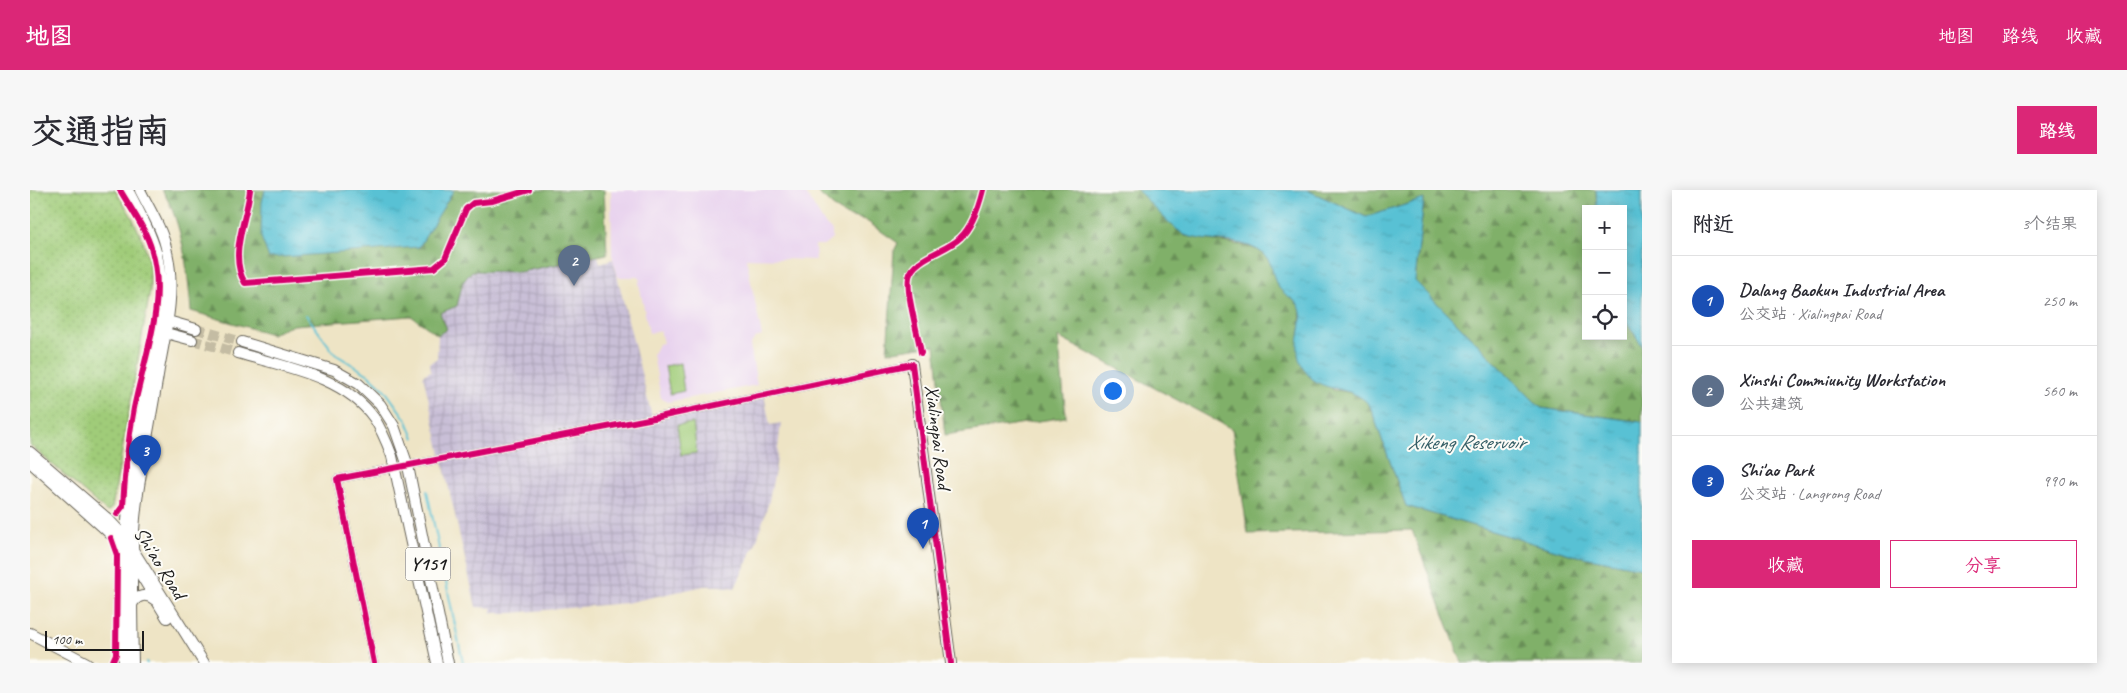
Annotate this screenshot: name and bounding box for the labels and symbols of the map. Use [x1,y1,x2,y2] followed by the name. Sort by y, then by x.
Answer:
[558,245,590,286] pin: 2
[1100,378,1126,404] your location
[919,383,957,494] street label: Xialingpai Road
[1408,429,1529,455] water label: Xikeng Reservoir
[129,435,161,476] pin: 3
[907,508,939,549] pin: 1
[128,522,194,606] street label: Shi'ao Road
[406,548,450,580] road number: Y151
[45,628,144,651] scale bar

